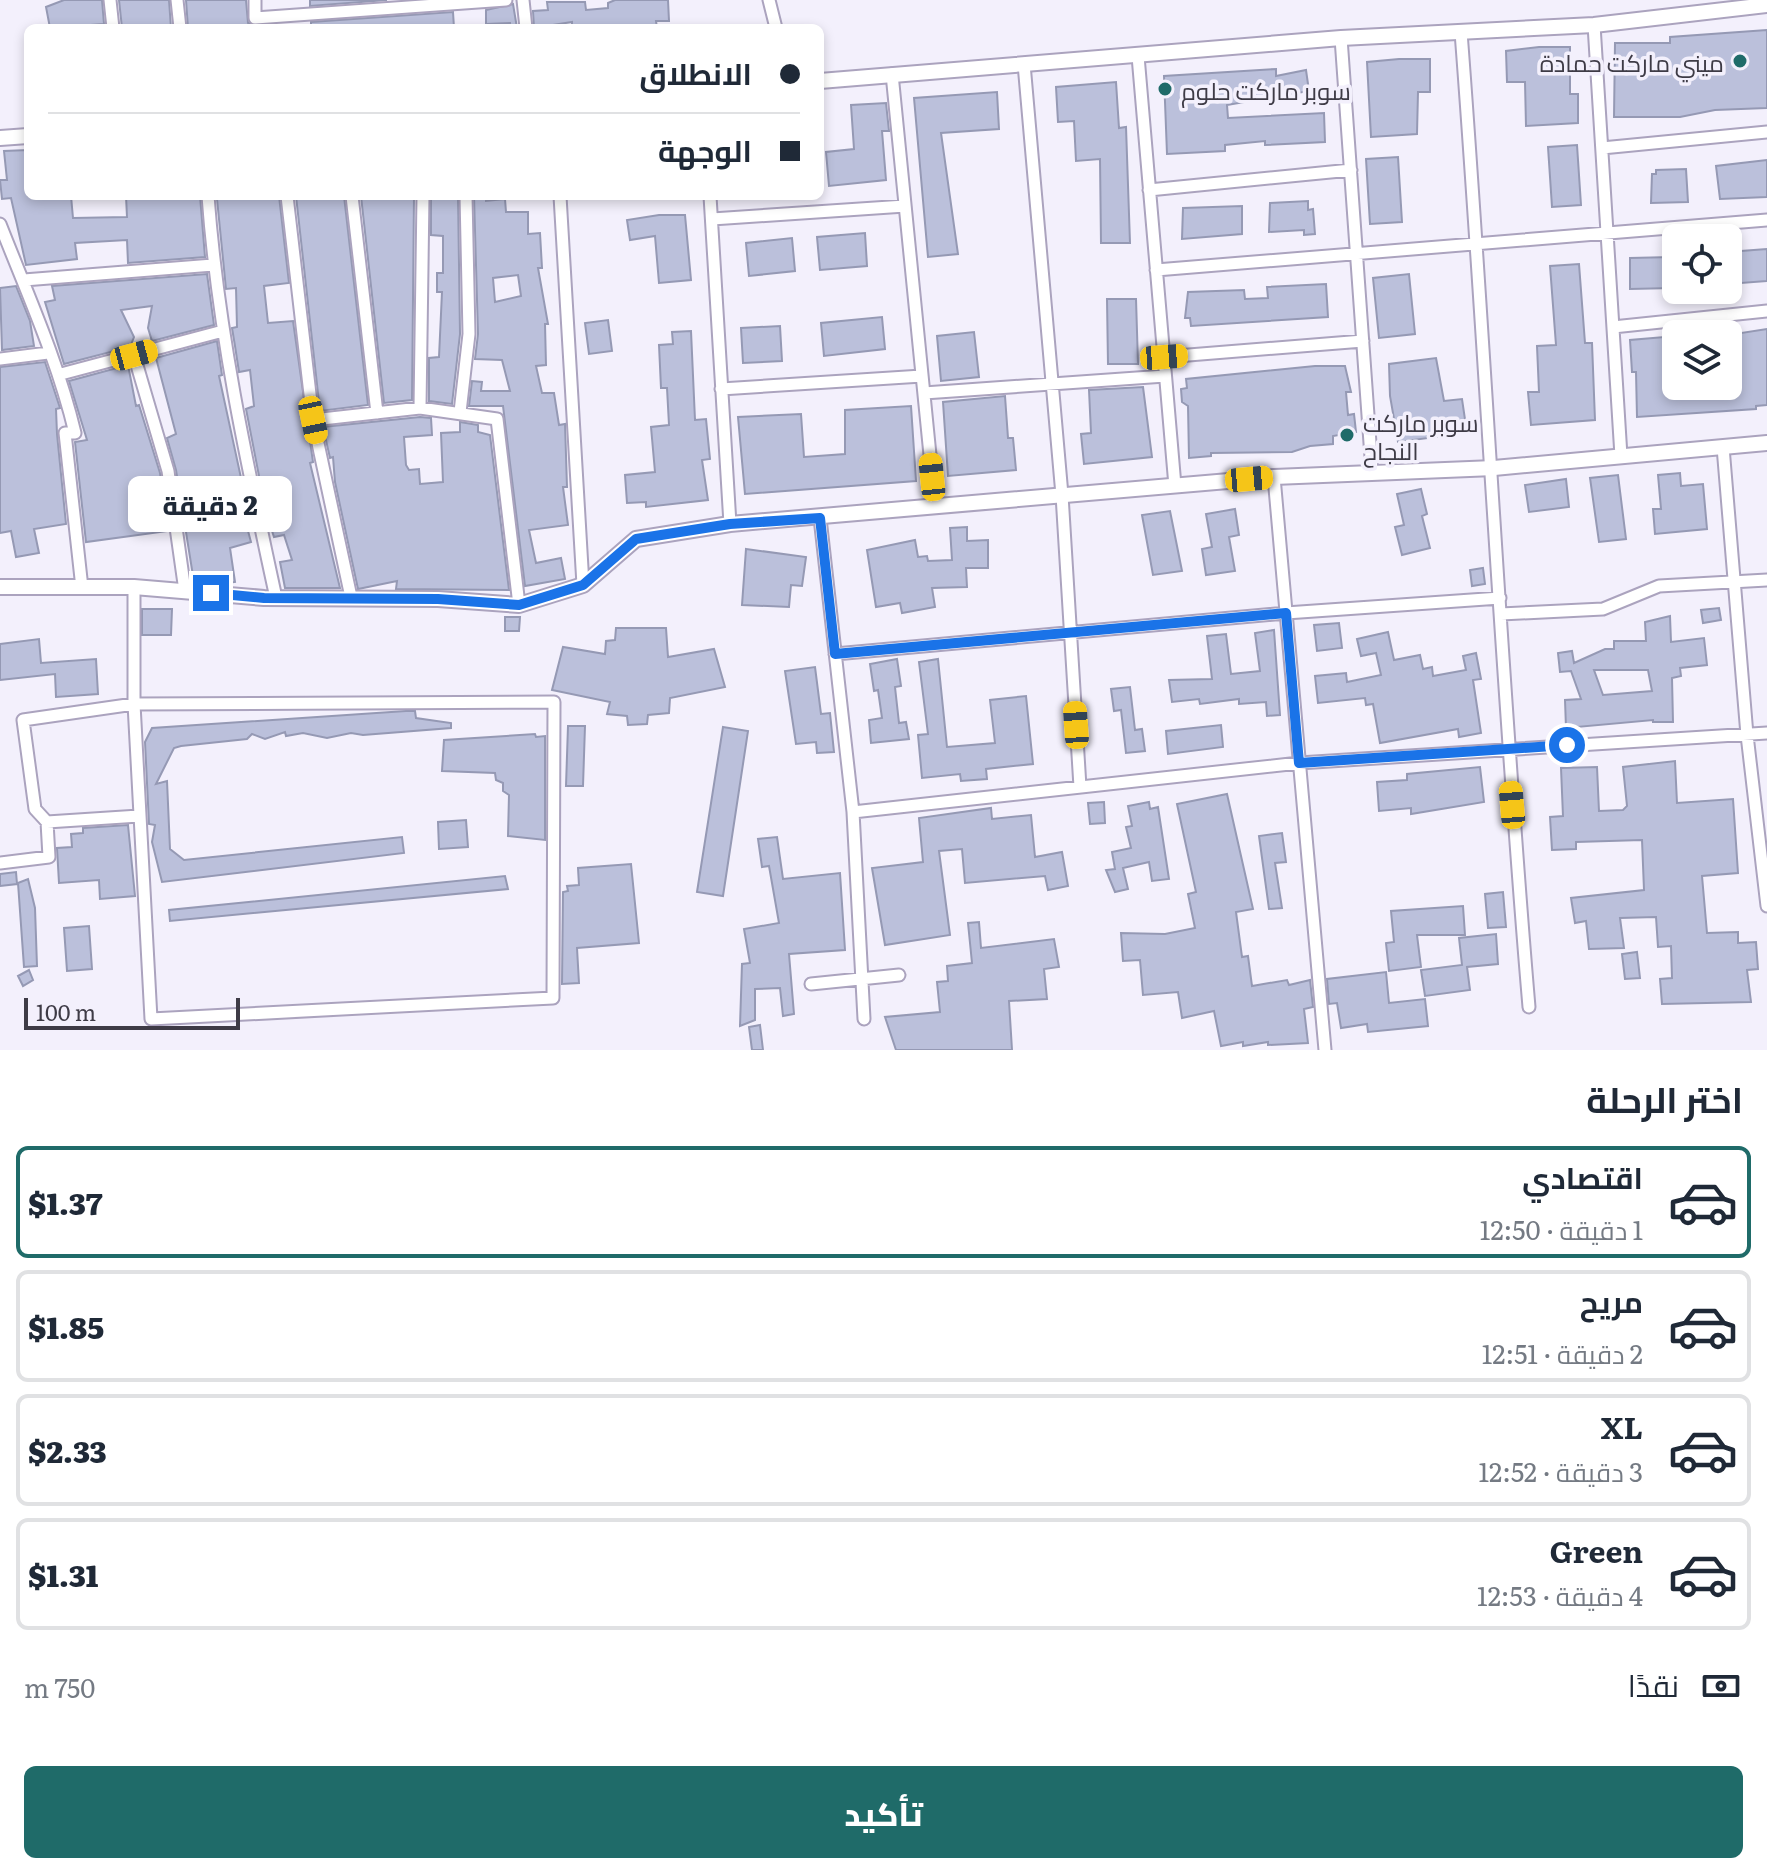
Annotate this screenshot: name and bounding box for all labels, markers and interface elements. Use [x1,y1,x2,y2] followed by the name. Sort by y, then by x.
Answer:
[1540,44,1724,83] place label: ميني ماركت حمادة
[639,50,752,94] text: الانطلاق
[1731,52,1749,70] marker: ميني ماركت حمادة
[1181,72,1351,108] place label: سوبر ماركت حلوم
[1156,80,1174,98] marker: سوبر ماركت حلوم
[658,127,752,171] text: الوجهة
[1662,224,1742,400] map controls
[1662,224,1742,304] button: locate
[1662,320,1742,400] button: layers
[108,337,160,373] car
[1139,343,1189,371] car
[296,394,330,446] car
[1363,404,1479,468] place label: سوبر ماركت النجاح
[1338,426,1356,444] marker: سوبر ماركت النجاح
[918,452,946,502] car
[1224,465,1274,493] car
[129,477,293,533] callout: 2 دقيقة
[162,484,258,523] text: 2 دقيقة
[193,575,229,611] route end
[1062,700,1090,750] car
[1549,727,1585,763] route start
[1498,780,1526,830] car
[24,994,240,1030] scale bar
[36,995,96,1028] text: 100 m
[1586,1071,1743,1124] text: اختر الرحلة
[1522,1154,1643,1198] text: اقتصادي
[1667,1166,1739,1238] icon: car
[28,1180,102,1224] text: $1.37
[1480,1209,1643,1248] text: 1 دقيقة · 12:50
[1580,1278,1643,1322] text: مريح
[1667,1290,1739,1362] icon: car
[28,1304,104,1348] text: $1.85
[1482,1333,1643,1372] text: 2 دقيقة · 12:51
[1601,1404,1643,1448] text: XL
[1667,1414,1739,1486] icon: car
[28,1428,107,1472] text: $2.33
[1478,1451,1643,1490] text: 3 دقيقة · 12:52
[1550,1528,1643,1572] text: Green
[1667,1538,1739,1610] icon: car
[28,1552,98,1596] text: $1.31
[1477,1575,1643,1614] text: 4 دقيقة · 12:53
[1628,1662,1679,1706] text: نقدًا
[1699,1664,1743,1708] icon: cash
[24,1667,95,1706] text: 750 m
[24,1766,1743,1858] button: تأكيد

